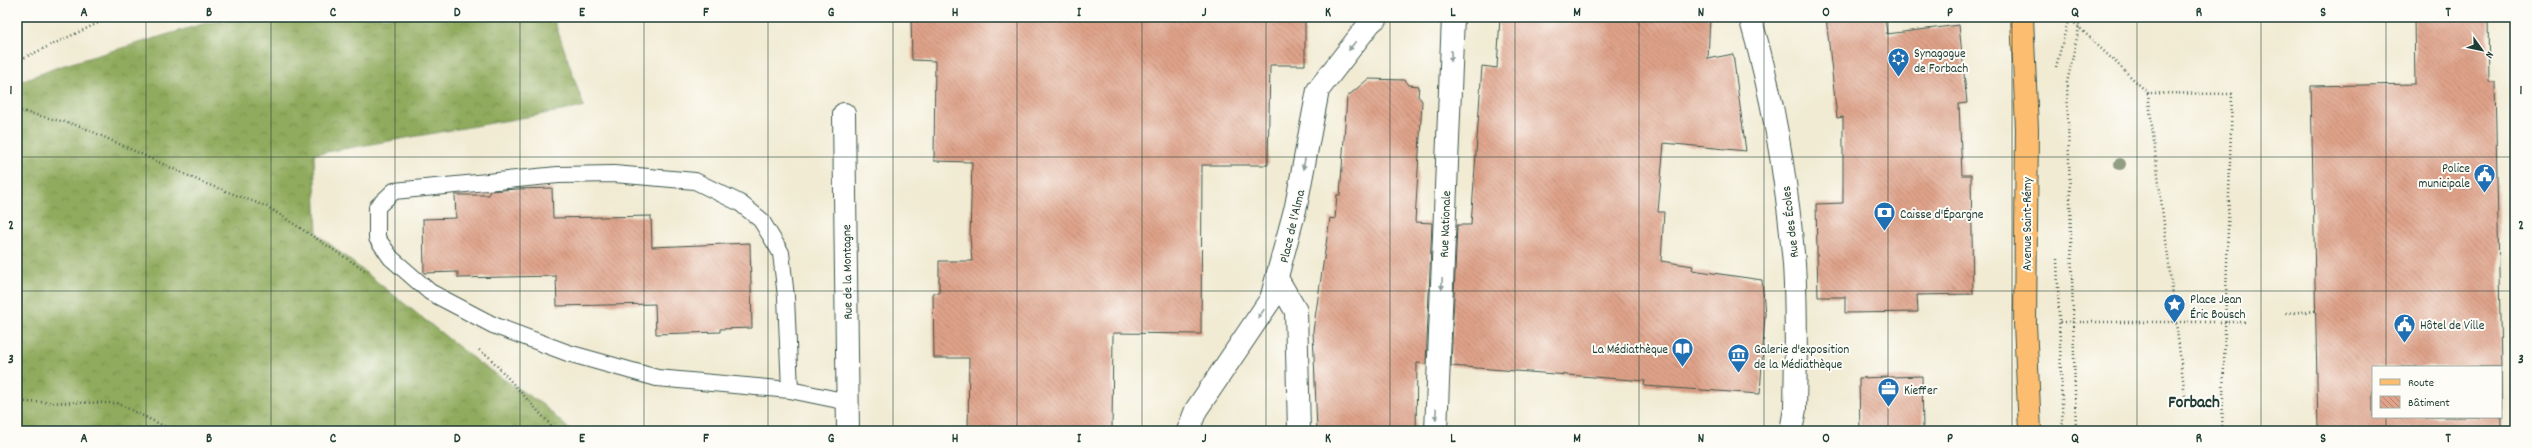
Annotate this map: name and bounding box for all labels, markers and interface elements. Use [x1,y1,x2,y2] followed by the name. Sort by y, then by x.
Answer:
[80,4,88,23] text: A
[206,4,212,23] text: B
[330,4,337,23] text: C
[454,4,461,23] text: D
[579,4,586,23] text: E
[703,4,709,23] text: F
[828,4,835,23] text: G
[952,4,959,23] text: H
[1077,4,1082,23] text: I
[1202,4,1207,23] text: J
[1325,4,1331,23] text: K
[1450,4,1456,23] text: L
[1573,4,1581,23] text: M
[1698,4,1704,23] text: N
[1822,4,1830,23] text: O
[1947,4,1953,23] text: P
[2071,4,2079,23] text: Q
[2196,4,2202,23] text: R
[2320,4,2326,23] text: S
[2445,4,2451,23] text: T
[2462,30,2502,70] north arrow
[1348,41,1356,52] one-way arrow
[1914,45,1968,79] place label: Synagogue de Forbach
[1885,46,1911,79] synagogue icon: Synagogue de Forbach
[2480,48,2497,61] text: N
[1448,50,1454,63] one-way arrow
[10,82,13,101] text: 1
[2520,82,2523,101] text: 1
[1301,157,1307,170] one-way arrow
[2419,160,2470,194] place label: Police municipale
[2472,161,2498,194] public building icon: Police municipale
[2019,176,2038,271] street label: Avenue Saint-Rémy
[1778,185,1805,259] street label: Rue des Écoles
[1276,187,1311,265] street label: Place de l'Alma
[1436,190,1457,258] street label: Rue Nationale
[1872,200,1898,233] bank icon: Caisse d'Épargne
[1900,206,1984,225] place label: Caisse d'Épargne
[8,217,14,236] text: 2
[2518,217,2524,236] text: 2
[838,224,859,320] street label: Rue de la Montagne
[1438,278,1445,290] one-way arrow
[2190,291,2246,325] place label: Place Jean Éric Bousch
[2161,292,2187,325] place icon: Place Jean Éric Bousch
[1257,309,1265,319] one-way arrow
[2391,311,2417,344] public building icon: Hôtel de Ville
[2420,317,2485,336] place label: Hôtel de Ville
[1670,335,1696,368] library icon: La Médiathèque
[1592,341,1668,360] place label: La Médiathèque
[1754,341,1849,375] place label: Galerie d'exposition de la Médiathèque
[1726,342,1752,375] museum icon: Galerie d'exposition de la Médiathèque
[8,351,14,370] text: 3
[2518,351,2524,370] text: 3
[2372,366,2502,418] legend
[2408,375,2434,392] text: Route
[1876,376,1902,409] office icon: Kieffer
[1904,382,1938,401] place label: Kieffer
[2168,392,2220,416] district label: Forbach
[2408,395,2450,412] text: Bâtiment
[1433,408,1440,420] one-way arrow
[80,430,88,448] text: A
[206,430,212,448] text: B
[330,430,337,448] text: C
[454,430,461,448] text: D
[579,430,586,448] text: E
[703,430,709,448] text: F
[828,430,835,448] text: G
[952,430,959,448] text: H
[1077,430,1082,448] text: I
[1202,430,1207,448] text: J
[1325,430,1331,448] text: K
[1450,430,1456,448] text: L
[1573,430,1581,448] text: M
[1698,430,1704,448] text: N
[1822,430,1830,448] text: O
[1947,430,1953,448] text: P
[2071,430,2079,448] text: Q
[2196,430,2202,448] text: R
[2320,430,2326,448] text: S
[2445,430,2451,448] text: T

